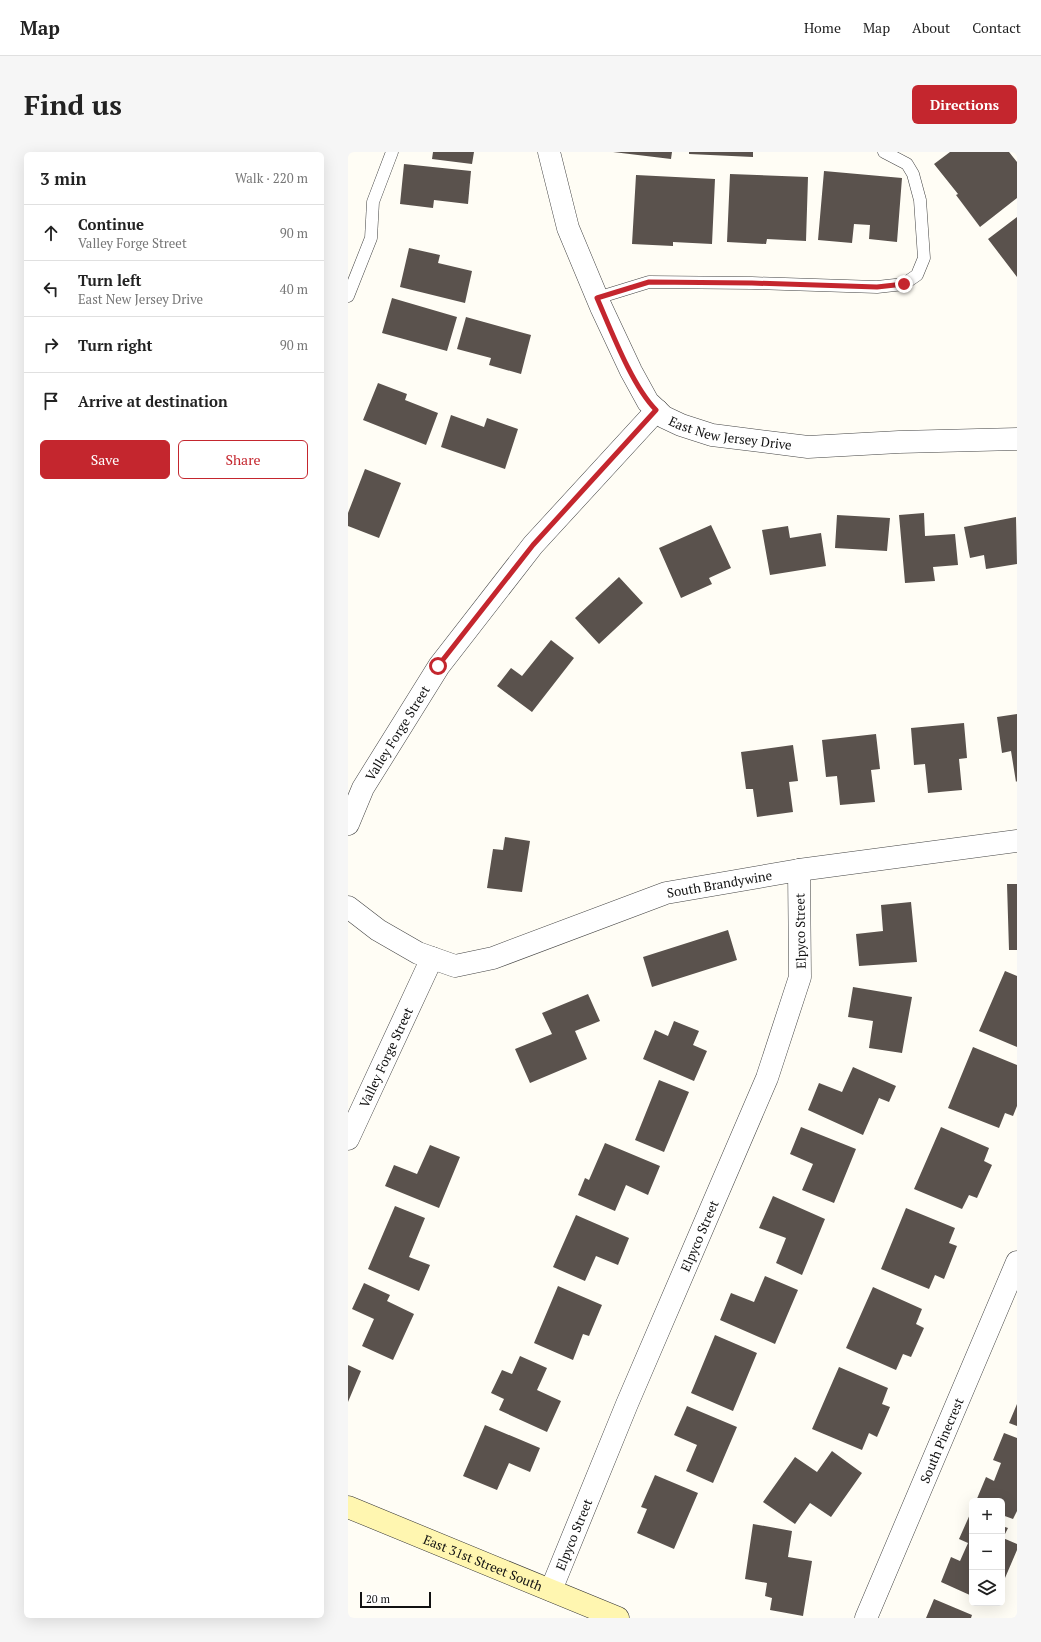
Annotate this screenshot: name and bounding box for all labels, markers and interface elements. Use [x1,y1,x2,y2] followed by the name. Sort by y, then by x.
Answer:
[20,15,60,40] text: Map
[804,18,841,37] text: Home
[863,18,890,37] text: Map
[912,18,950,37] text: About
[972,18,1021,37] text: Contact
[912,85,1017,124] button: Directions
[24,86,122,123] text: Find us
[40,167,87,190] text: 3 min
[235,169,308,187] text: Walk · 220 m
[78,214,144,234] text: Continue
[40,222,62,244] icon: ahead
[280,224,308,242] text: 90 m
[78,234,187,252] text: Valley Forge Street
[78,270,142,290] text: Turn left
[895,275,913,293] route end
[40,278,62,300] icon: left
[280,280,308,298] text: 40 m
[78,290,203,308] text: East New Jersey Drive
[40,334,62,356] icon: right
[78,335,153,355] text: Turn right
[280,336,308,354] text: 90 m
[40,390,62,412] icon: arrive
[78,391,228,411] text: Arrive at destination
[666,412,793,454] street label: East New Jersey Drive
[40,440,170,479] button: Save
[178,440,308,479] button: Share
[429,657,447,675] route start
[361,682,434,784] street label: Valley Forge Street
[665,866,773,902] street label: South Brandywine
[790,893,810,969] street label: Elpyco Street
[355,1004,417,1111] street label: Valley Forge Street
[676,1197,723,1274] street label: Elpyco Street
[915,1395,968,1486] street label: South Pinecrest
[551,1496,596,1573] street label: Elpyco Street
[969,1498,1005,1606] map controls
[969,1498,1005,1534] button: +
[421,1530,546,1595] street label: East 31st Street South
[969,1534,1005,1570] button: −
[969,1570,1005,1606] button: layers
[360,1590,431,1609] scale bar
[366,1592,390,1606] text: 20 m

